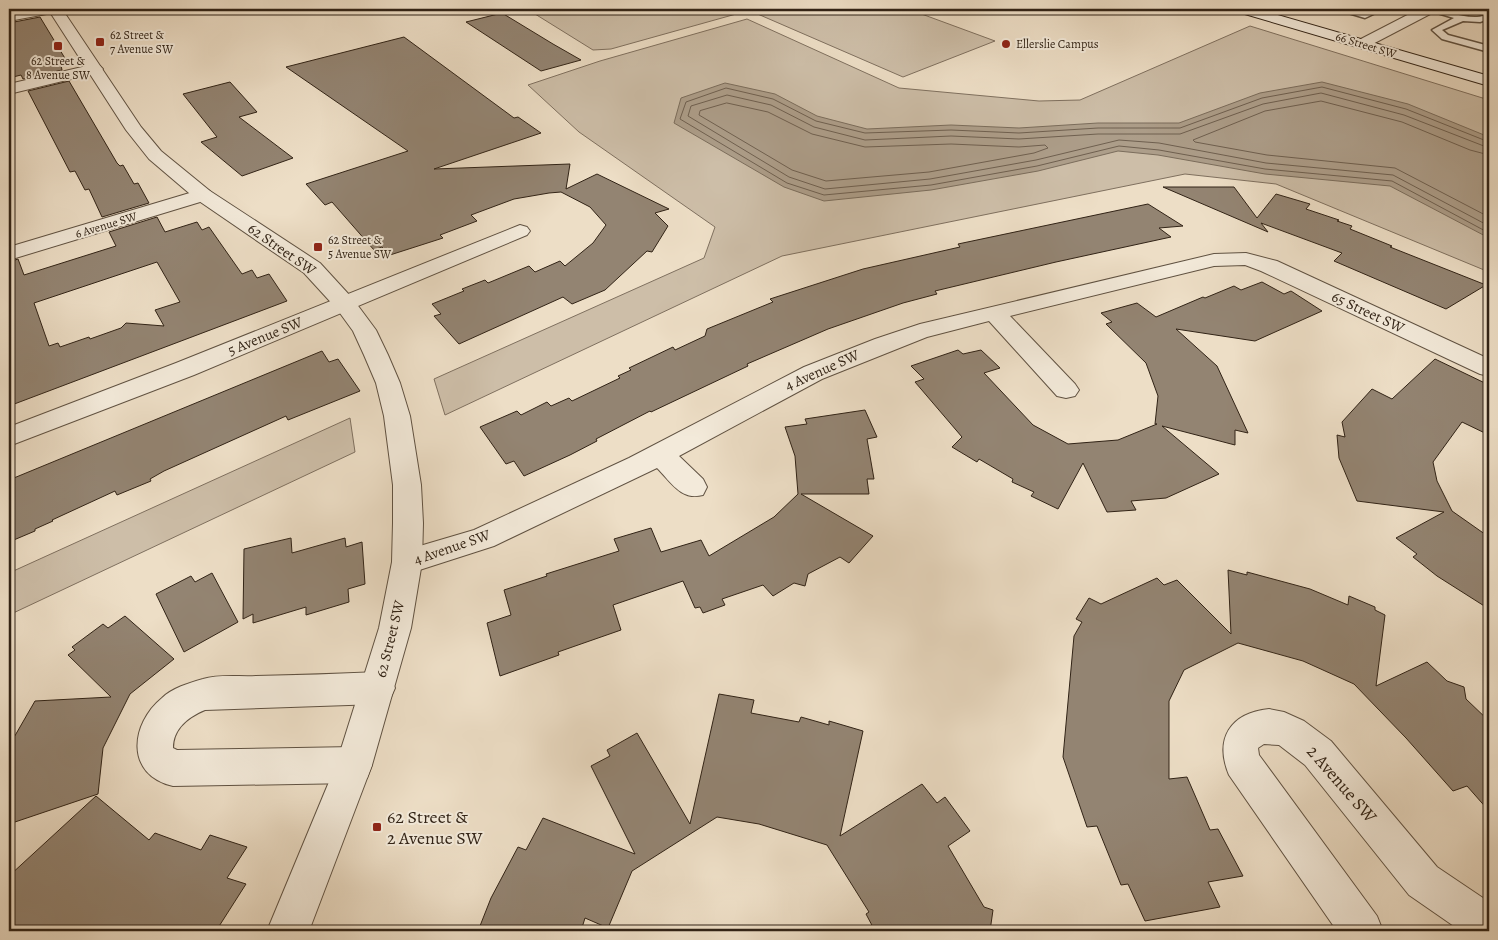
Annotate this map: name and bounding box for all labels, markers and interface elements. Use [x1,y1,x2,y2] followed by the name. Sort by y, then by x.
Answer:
[110,27,174,57] place label: 62 Street & 7 Avenue SW
[1334,28,1399,62] street label: 66 Street SW
[94,36,106,48] marker: 62 Street & 7 Avenue SW
[1016,36,1099,52] place label: Ellerslie Campus
[1000,38,1012,50] marker: Ellerslie Campus
[52,40,64,52] marker: 62 Street & 8 Avenue SW
[26,53,91,83] place label: 62 Street & 8 Avenue SW
[73,208,140,242] street label: 6 Avenue SW
[244,218,320,280] street label: 62 Street SW
[328,232,392,262] place label: 62 Street & 5 Avenue SW
[312,241,324,253] marker: 62 Street & 5 Avenue SW
[1328,286,1408,338] street label: 65 Street SW
[225,312,305,360] street label: 5 Avenue SW
[782,345,862,395] street label: 4 Avenue SW
[411,525,493,569] street label: 4 Avenue SW
[371,598,409,680] street label: 62 Street SW
[1302,740,1383,828] street label: 2 Avenue SW
[387,805,483,850] place label: 62 Street & 2 Avenue SW
[371,821,383,833] marker: 62 Street & 2 Avenue SW

